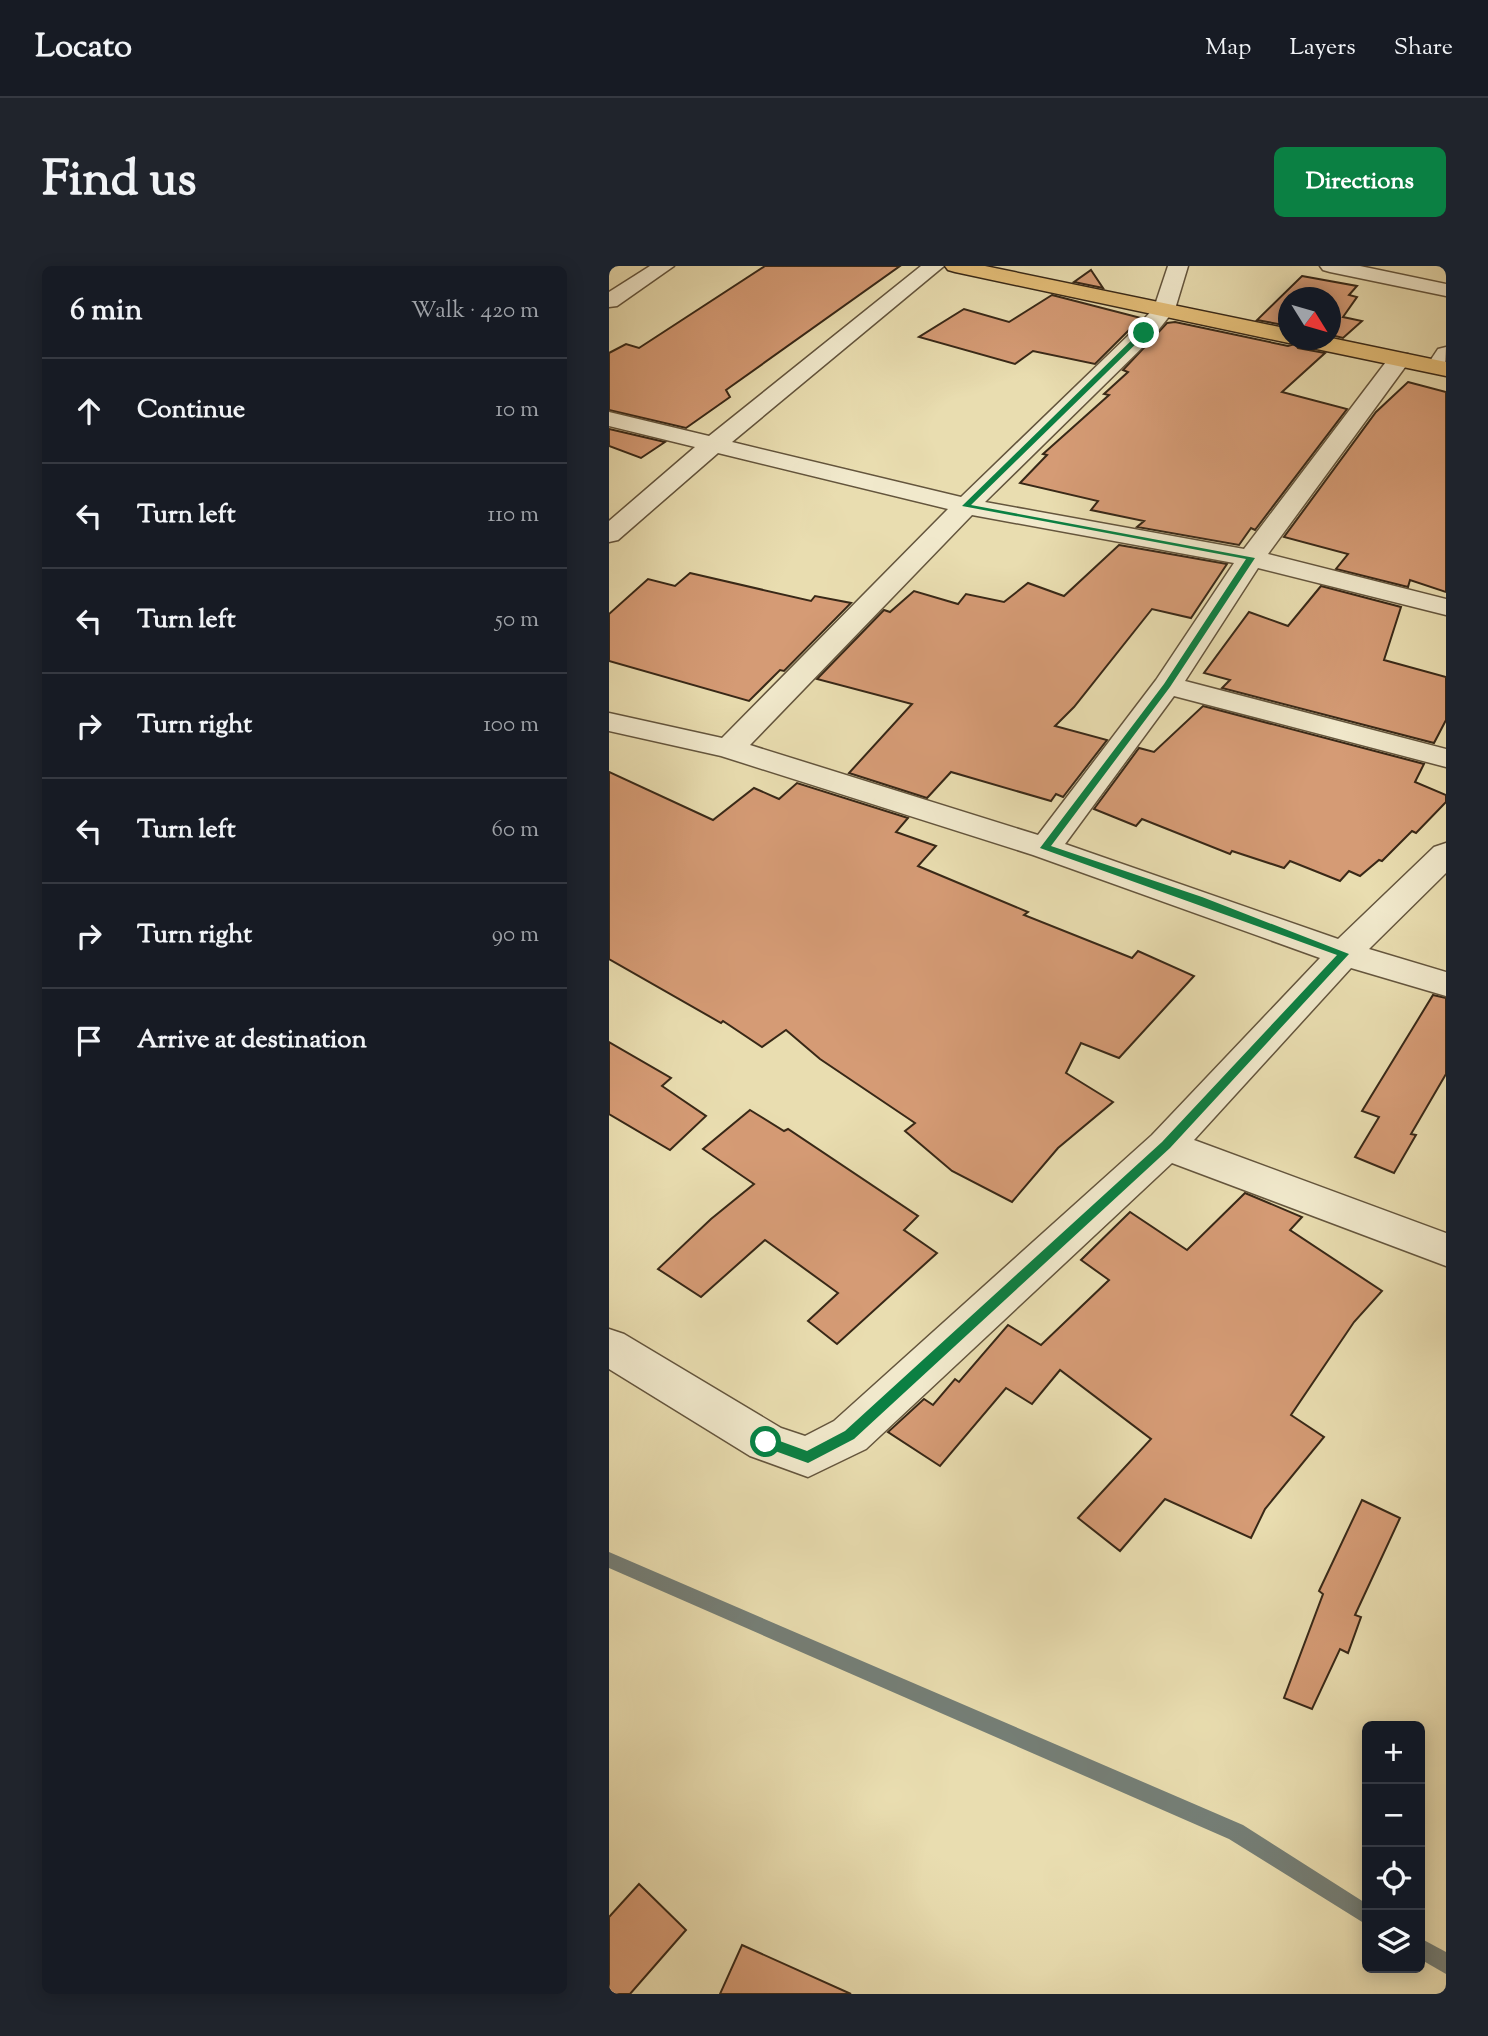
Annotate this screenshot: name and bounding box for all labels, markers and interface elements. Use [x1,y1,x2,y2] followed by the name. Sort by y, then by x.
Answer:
[35,24,132,72] text: Locato
[1205,31,1251,65] text: Map
[1289,31,1356,65] text: Layers
[1394,31,1453,65] text: Share
[42,147,196,217] text: Find us
[1274,147,1446,217] button: Directions
[1278,287,1341,350] north arrow
[70,290,142,333] text: 6 min
[411,295,539,328] text: Walk · 420 m
[1128,317,1159,348] route end
[70,392,108,430] icon: ahead
[137,392,245,429] text: Continue
[495,394,539,427] text: 10 m
[70,497,108,535] icon: left
[137,497,236,534] text: Turn left
[488,499,539,532] text: 110 m
[70,602,108,640] icon: left
[137,602,236,639] text: Turn left
[495,604,539,637] text: 50 m
[70,707,108,745] icon: right
[137,707,252,744] text: Turn right
[483,709,539,742] text: 100 m
[70,812,108,850] icon: left
[137,812,236,849] text: Turn left
[491,814,539,847] text: 60 m
[70,917,108,955] icon: right
[137,917,252,954] text: Turn right
[492,919,539,952] text: 90 m
[70,1022,108,1060] icon: arrive
[137,1022,367,1059] text: Arrive at destination
[750,1426,781,1457] route start
[1362,1721,1425,1973] map controls
[1362,1721,1425,1784] button: +
[1362,1784,1425,1847] button: −
[1362,1847,1425,1910] button: locate
[1362,1910,1425,1973] button: layers

